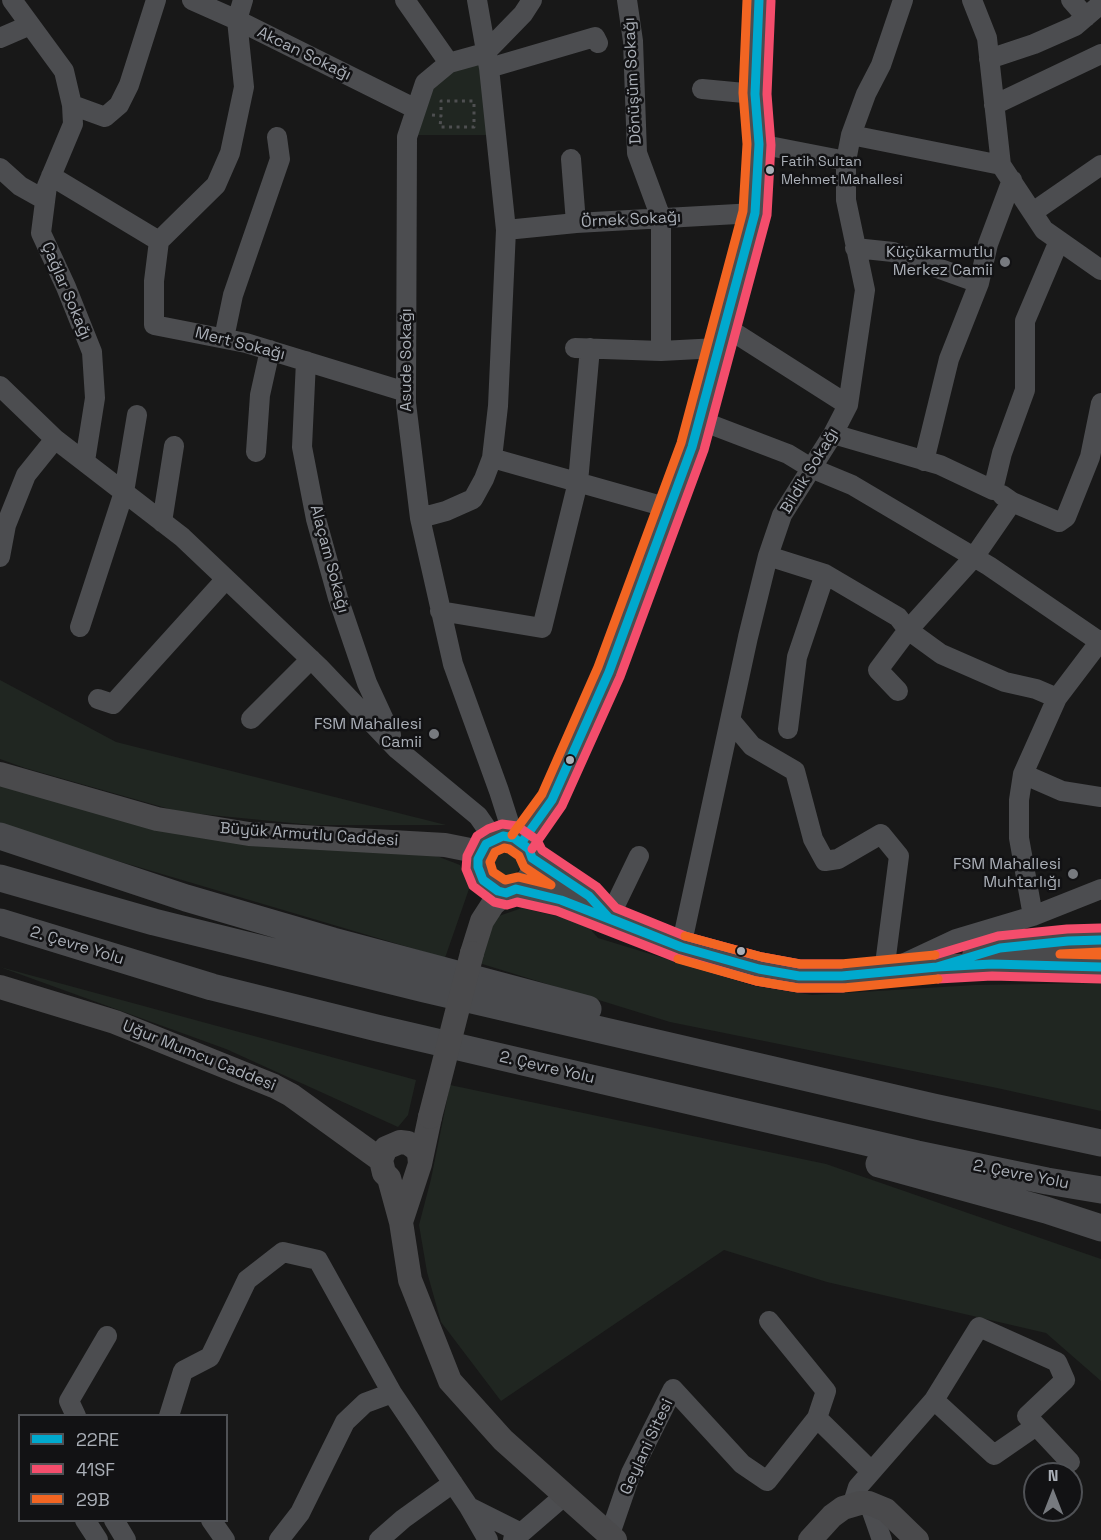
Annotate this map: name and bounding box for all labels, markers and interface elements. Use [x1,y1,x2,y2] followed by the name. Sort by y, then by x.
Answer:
[620,17,646,145] street label: Dönüşüm Sokağı
[254,23,354,85] street label: Akcan Sokağı
[781,154,903,186] place label: Fatih Sultan Mehmet Mahallesi
[764,164,776,176] marker: Fatih Sultan Mehmet Mahallesi
[581,208,681,232] street label: Örnek Sokağı
[37,239,95,343] street label: Çağlar Sokağı
[886,243,993,281] place label: Küçükarmutlu Merkez Camii
[998,255,1012,269] marker: Küçükarmutlu Merkez Camii
[397,308,417,412] street label: Asude Sokağı
[193,324,287,364] street label: Mert Sokağı
[777,425,843,517] street label: Bildik Sokağı
[305,503,353,615] street label: Alaçam Sokağı
[314,715,422,753] place label: FSM Mahallesi Camii
[427,727,441,741] marker: FSM Mahallesi Camii
[564,754,576,766] unlabelled marker
[219,819,399,851] street label: Büyük Armutlu Caddesi
[953,855,1061,893] place label: FSM Mahallesi Muhtarlığı
[1066,867,1080,881] marker: FSM Mahallesi Muhtarlığı
[28,923,126,969] street label: 2. Çevre Yolu
[735,945,747,957] unlabelled marker
[120,1016,278,1096] street label: Uğur Mumcu Caddesi
[498,1048,596,1088] street label: 2. Çevre Yolu
[971,1156,1071,1194] street label: 2. Çevre Yolu
[616,1396,678,1498] street label: Geylani Sitesi
[18,1414,228,1522] legend
[76,1428,119,1451] text: 22RE
[76,1458,115,1481] text: 41SF
[1023,1462,1083,1522] north arrow
[1048,1465,1058,1486] text: N
[76,1488,110,1511] text: 29B

